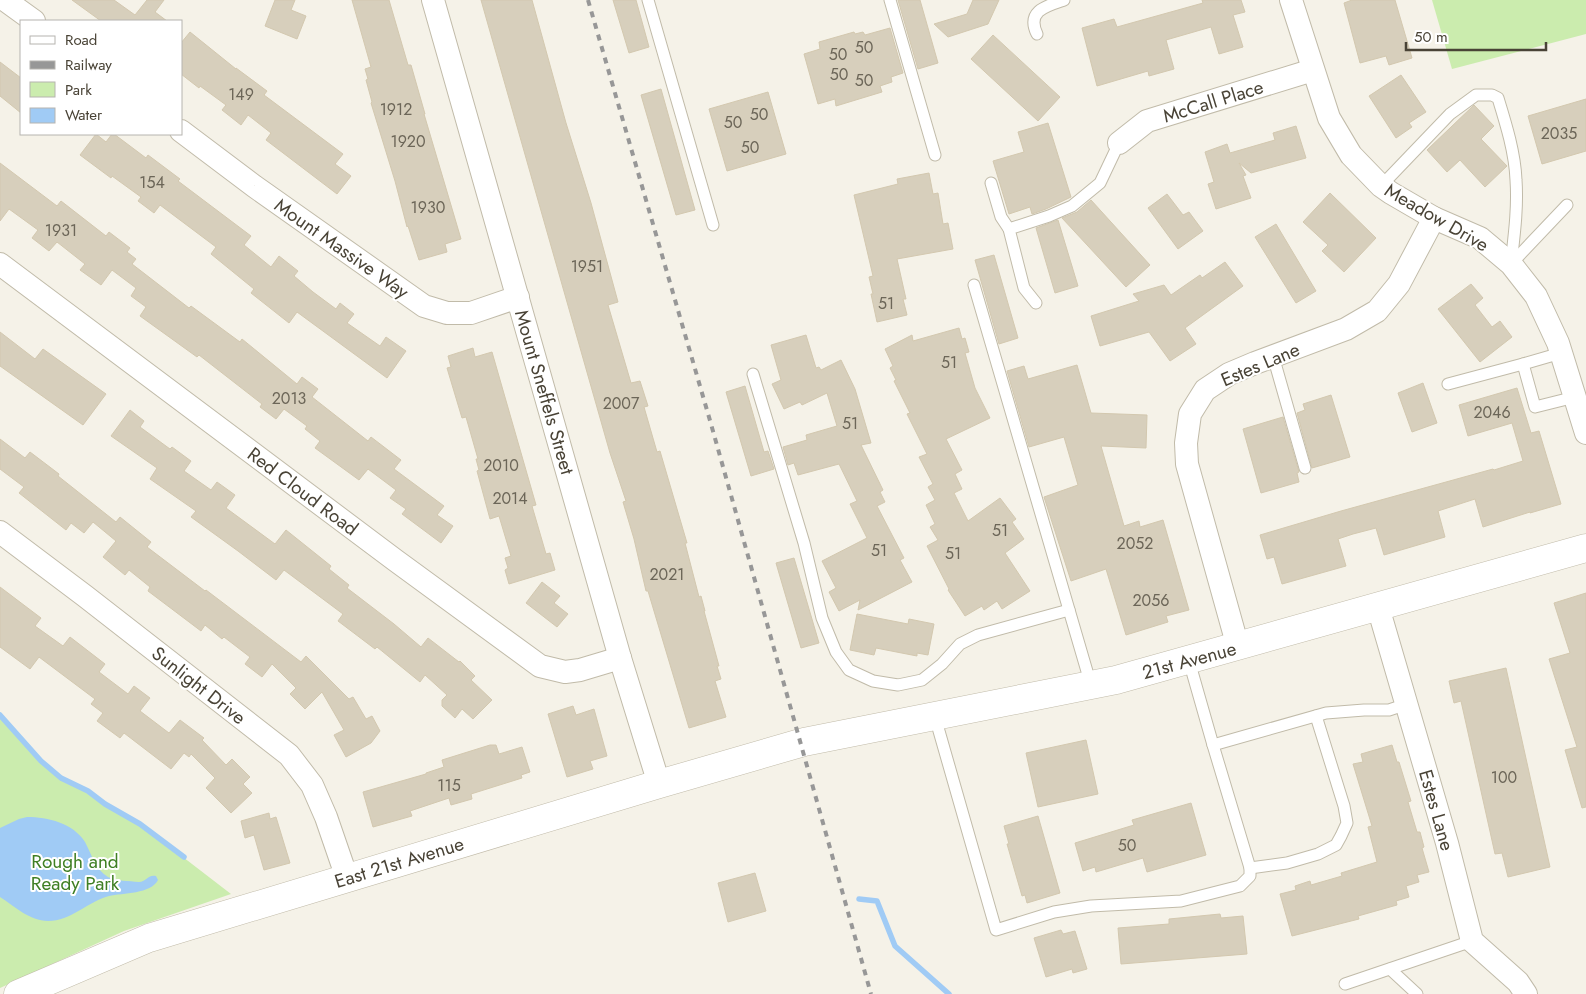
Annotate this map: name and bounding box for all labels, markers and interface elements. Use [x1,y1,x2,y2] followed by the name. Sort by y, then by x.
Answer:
[20,20,182,135] legend
[1406,20,1546,52] scale bar
[1414,26,1448,48] text: 50 m
[65,29,97,51] text: Road
[855,36,873,59] house number: 50
[829,43,847,66] house number: 50
[65,54,112,76] text: Railway
[830,63,848,86] house number: 50
[855,69,873,92] house number: 50
[1160,73,1267,130] street label: McCall Place
[65,79,92,101] text: Park
[228,83,254,106] house number: 149
[380,98,412,121] house number: 1912
[750,103,768,126] house number: 50
[65,104,103,126] text: Water
[724,111,742,134] house number: 50
[1541,122,1577,145] house number: 2035
[390,130,426,153] house number: 1920
[741,136,759,159] house number: 50
[139,171,165,194] house number: 154
[1380,177,1494,258] street label: Meadow Drive
[269,192,415,305] street label: Mount Massive Way
[411,196,445,219] house number: 1930
[45,219,77,242] house number: 1931
[571,255,603,278] house number: 1951
[878,292,894,315] house number: 51
[508,307,581,478] street label: Mount Sneffels Street
[1217,336,1304,393] street label: Estes Lane
[941,351,957,374] house number: 51
[272,387,307,410] house number: 2013
[603,392,640,415] house number: 2007
[1473,401,1511,424] house number: 2046
[842,412,858,435] house number: 51
[242,441,364,542] street label: Red Cloud Road
[483,454,519,477] house number: 2010
[492,487,528,510] house number: 2014
[992,519,1008,542] house number: 51
[1117,532,1153,555] house number: 2052
[871,539,887,562] house number: 51
[945,542,961,565] house number: 51
[649,563,685,586] house number: 2021
[1133,589,1169,612] house number: 2056
[1139,635,1239,686] street label: 21st Avenue
[146,640,252,731] street label: Sunlight Drive
[1412,766,1461,854] street label: Estes Lane
[1491,766,1517,789] house number: 100
[437,774,461,797] house number: 115
[331,830,467,895] street label: East 21st Avenue
[1118,834,1136,857] house number: 50
[31,848,120,897] park label: Rough and Ready Park

